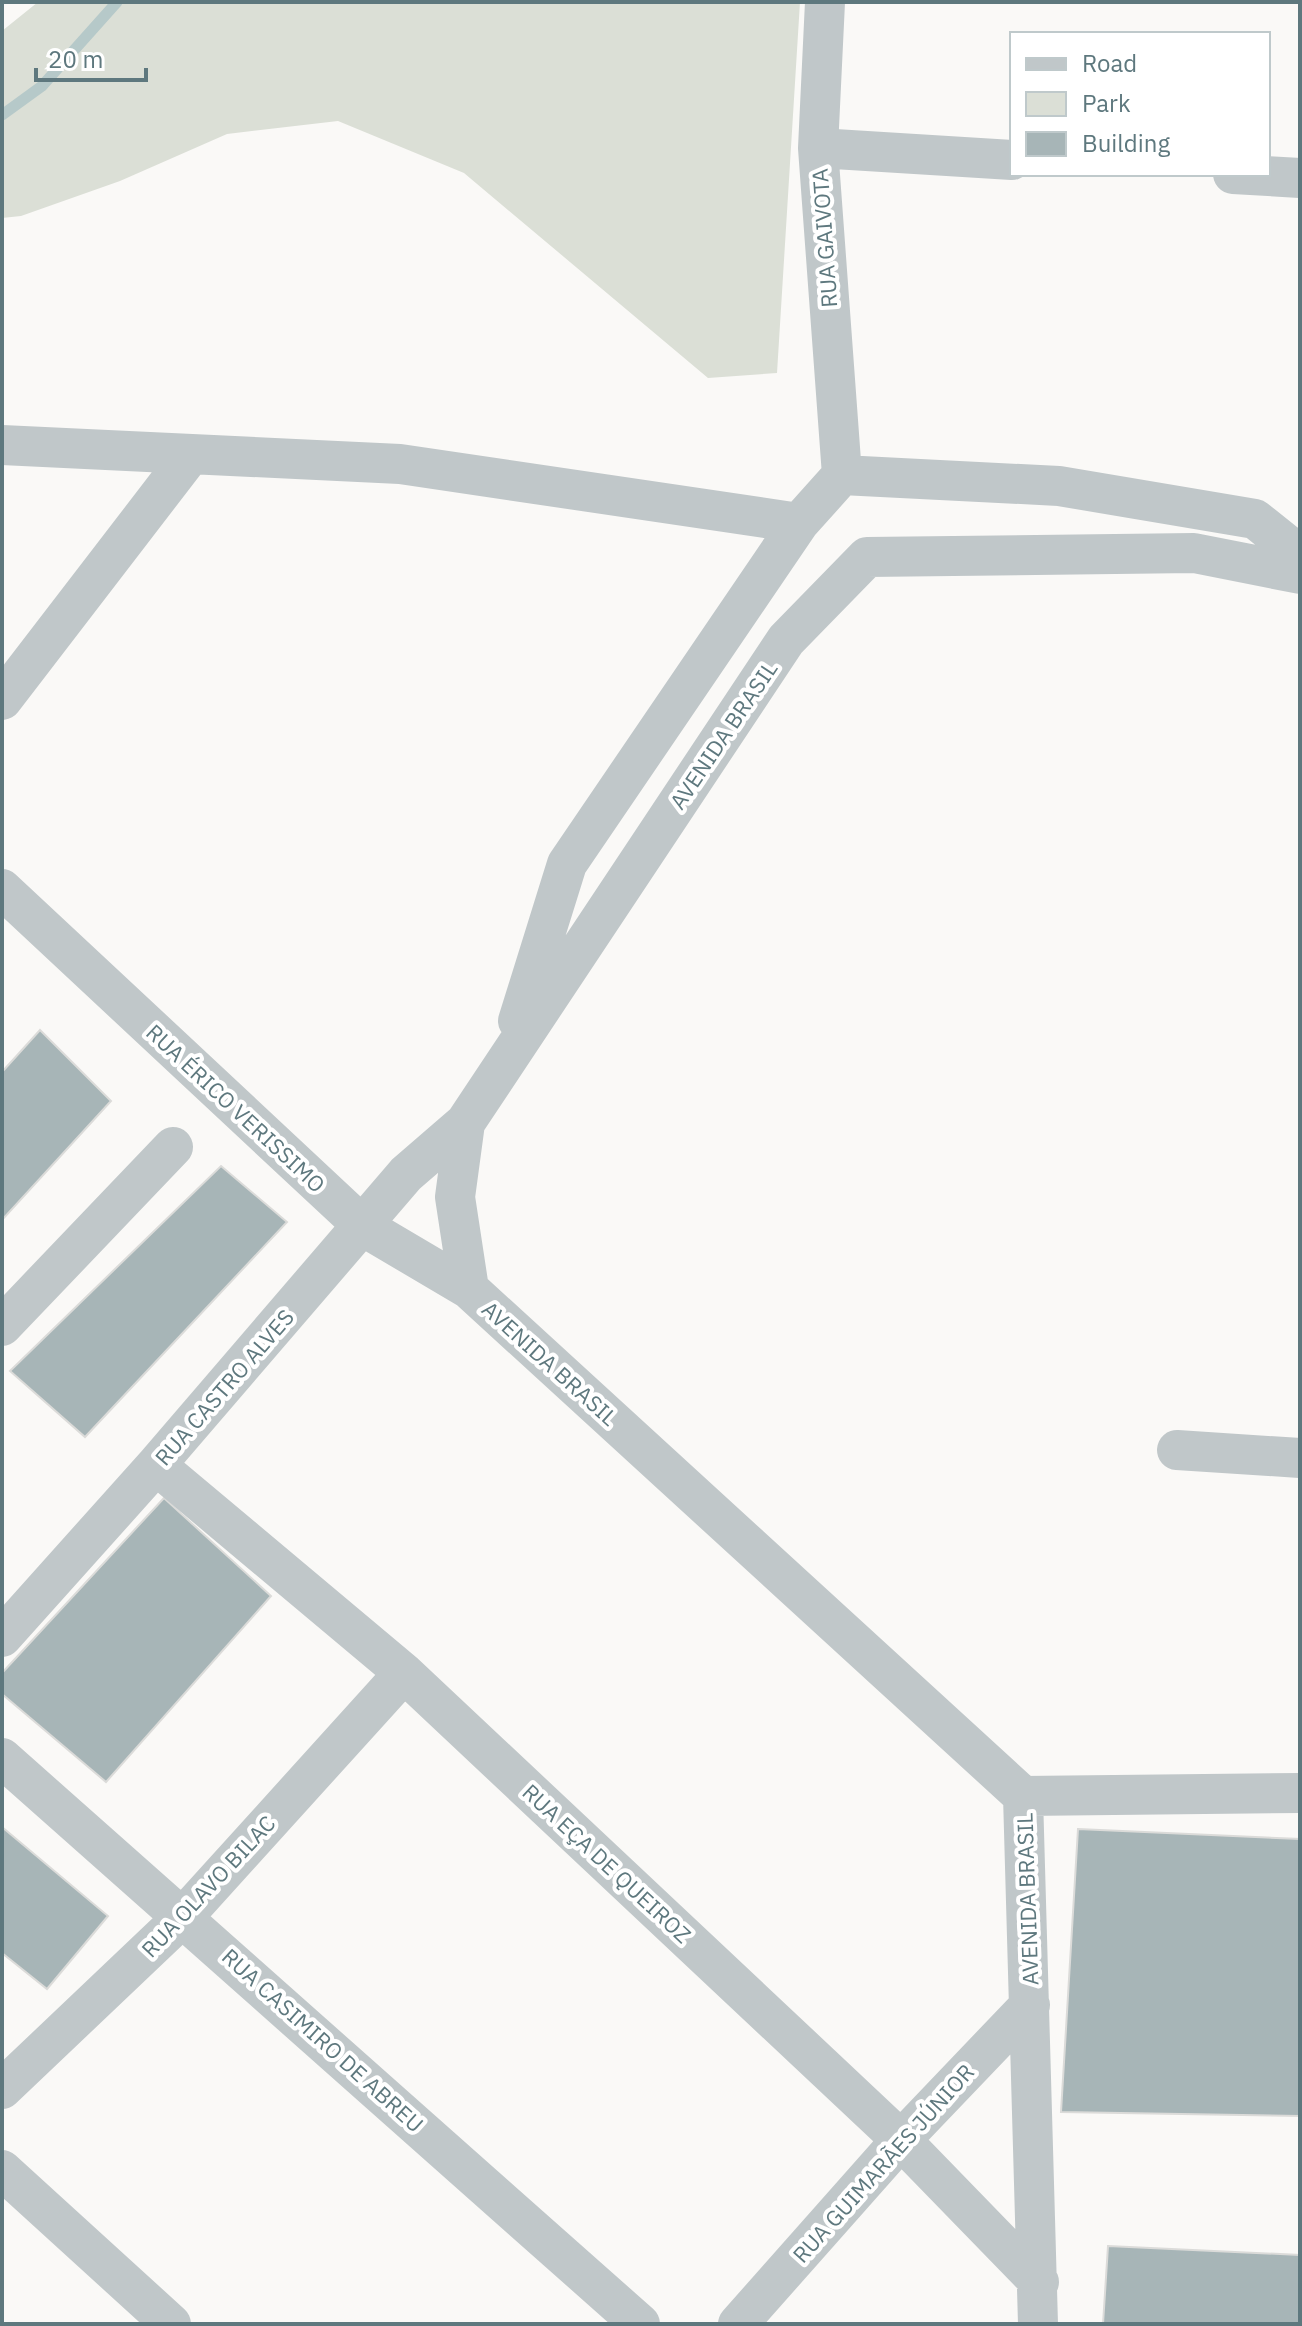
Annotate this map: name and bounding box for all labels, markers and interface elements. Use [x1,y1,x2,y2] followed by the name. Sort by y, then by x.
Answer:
[36,32,146,82] scale bar
[1010,32,1270,176] legend
[48,43,103,75] text: 20 m
[1082,47,1137,79] text: Road
[1082,87,1131,119] text: Park
[1082,127,1170,159] text: Building
[805,167,843,309] street label: RUA GAIVOTA
[663,655,783,815] street label: AVENIDA BRASIL
[140,1018,332,1198] street label: RUA ÉRICO VERISSIMO
[476,1294,624,1432] street label: AVENIDA BRASIL
[148,1303,300,1471] street label: RUA CASTRO ALVES
[517,1777,697,1949] street label: RUA EÇA DE QUEIROZ
[135,1809,281,1963] street label: RUA OLAVO BILAC
[1009,1812,1045,1986] street label: AVENIDA BRASIL
[216,1942,430,2138] street label: RUA CASIMIRO DE ABREU
[786,2057,980,2269] street label: RUA GUIMARÃES JÚNIOR

